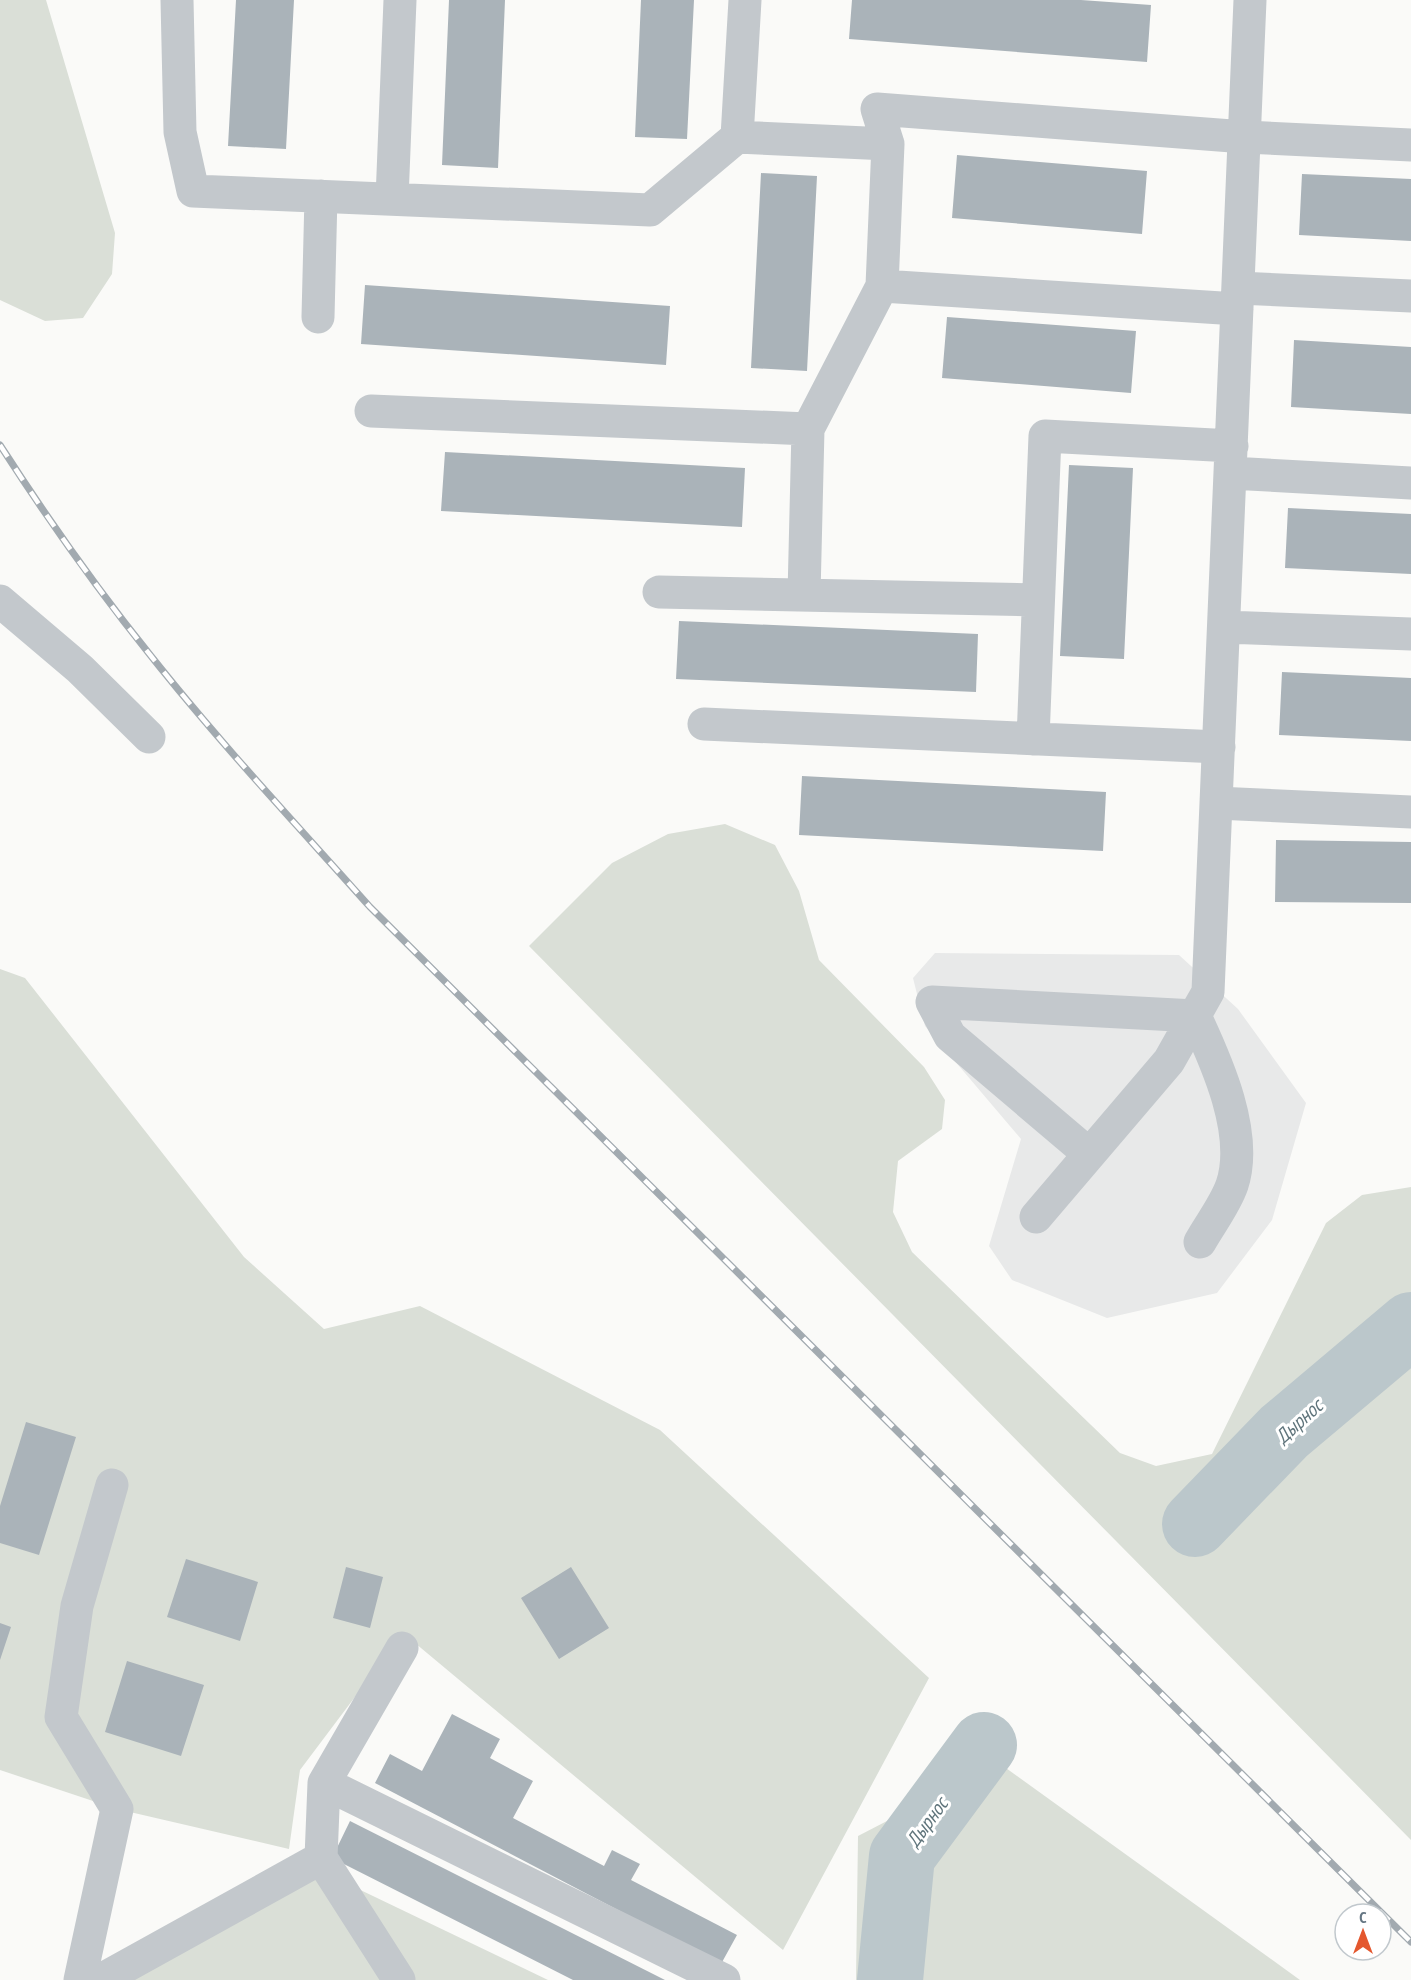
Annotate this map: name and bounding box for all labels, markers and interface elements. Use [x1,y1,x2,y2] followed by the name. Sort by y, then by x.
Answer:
[1269,1392,1329,1450] water label: Дырнос
[900,1791,955,1853] water label: Дырнос
[1333,1902,1393,1962] north arrow
[1359,1907,1367,1927] text: С

